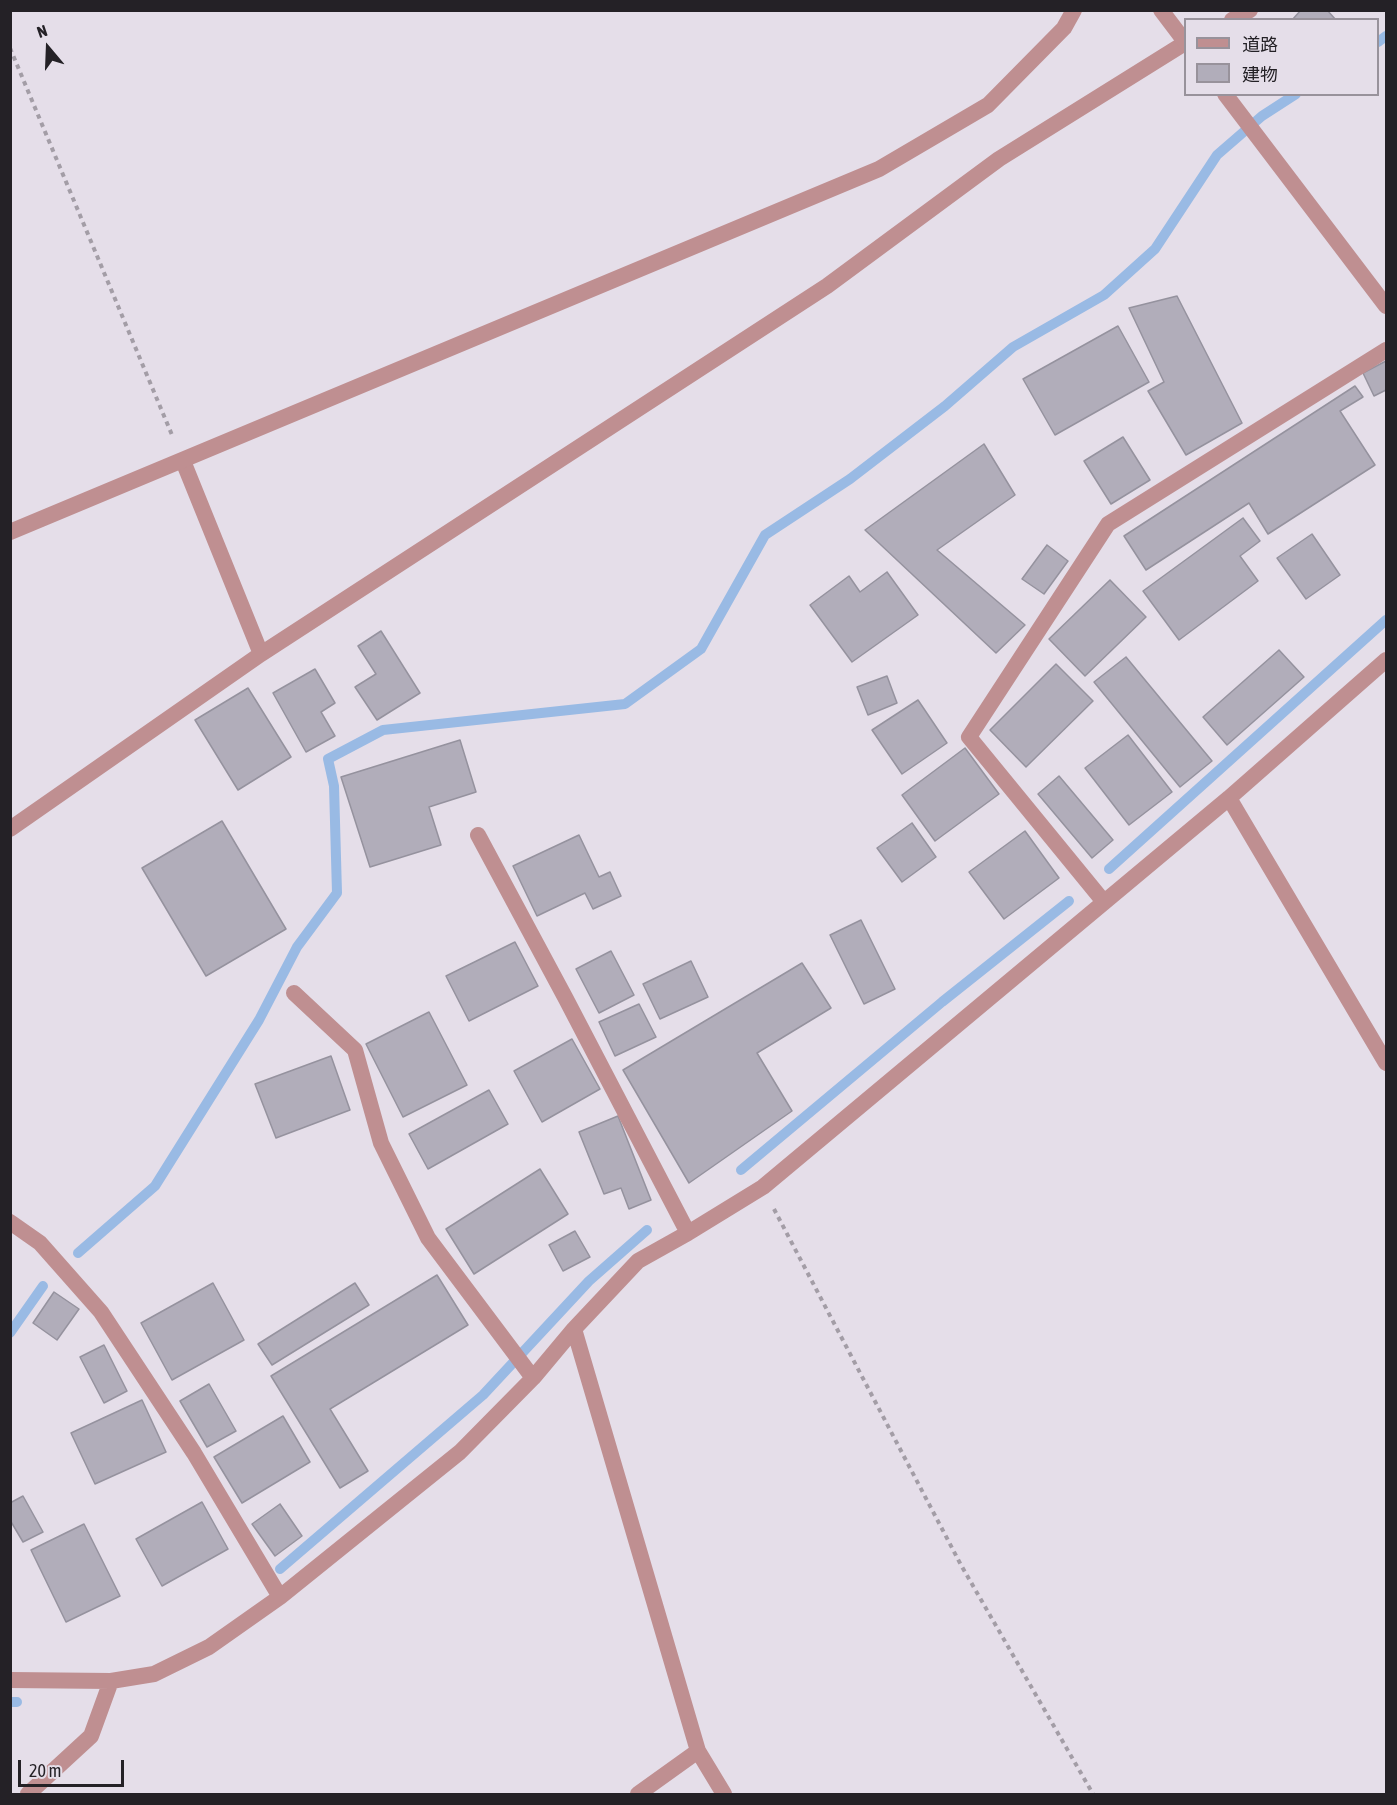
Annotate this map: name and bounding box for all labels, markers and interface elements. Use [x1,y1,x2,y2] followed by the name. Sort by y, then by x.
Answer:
[18,18,78,78] north arrow
[1184,18,1379,96] legend
[35,21,50,41] text: N
[1242,34,1278,55] text: 道路
[1242,64,1278,85] text: 建物
[21,1748,128,1786] scale bar
[29,1760,61,1781] text: 20 m

